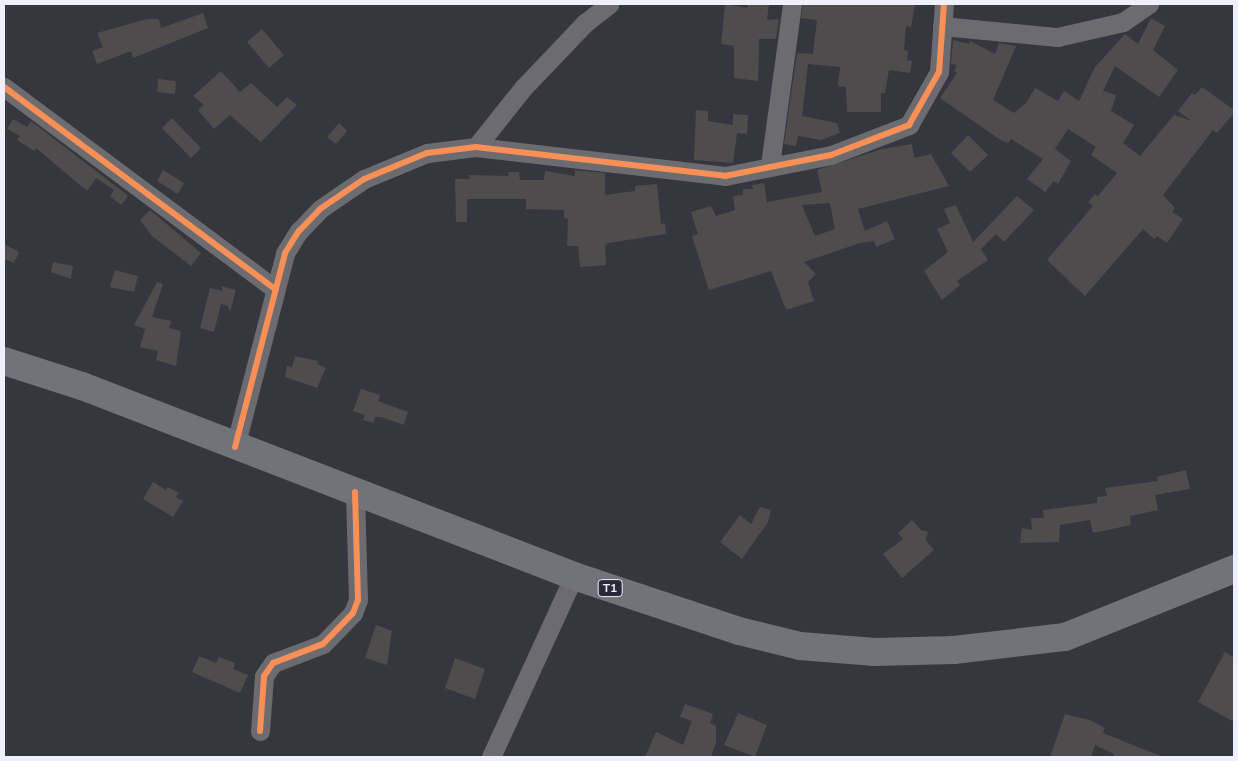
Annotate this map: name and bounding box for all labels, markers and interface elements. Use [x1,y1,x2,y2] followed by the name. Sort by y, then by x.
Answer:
[598,578,622,598] road number: T1

